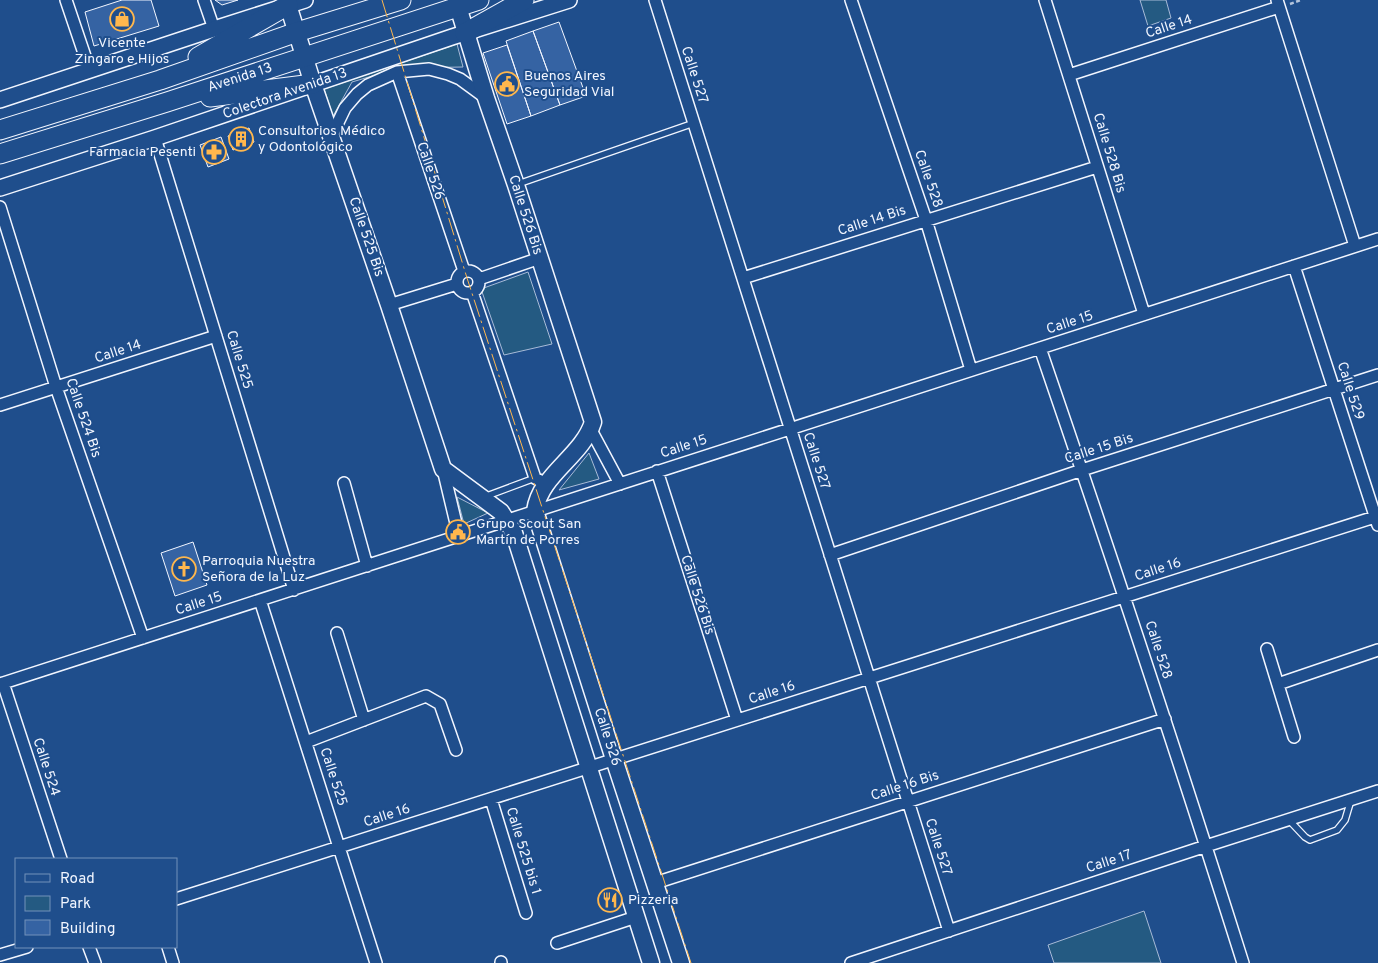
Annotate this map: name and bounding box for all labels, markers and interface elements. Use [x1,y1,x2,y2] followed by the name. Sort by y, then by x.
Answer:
[109,6,135,32] shop icon: Vicente Zingaro e Hijos
[1143,11,1195,43] street label: Calle 14
[75,35,169,68] place label: Vicente Zingaro e Hijos
[677,44,711,106] street label: Calle 527
[205,60,275,96] street label: Avenida 13
[220,65,350,123] street label: Colectora Avenida 13
[524,68,614,101] place label: Buenos Aires Seguridad Vial
[494,71,520,97] public building icon: Buenos Aires Seguridad Vial
[1089,111,1129,195] street label: Calle 528 Bis
[258,123,385,156] place label: Consultorios Médico y Odontológico
[228,126,254,152] building icon: Consultorios Médico y Odontológico
[201,139,227,165] pharmacy icon: Farmacia Pesenti
[412,140,448,202] street label: Calle 526
[89,144,196,161] place label: Farmacia Pesenti
[910,148,946,210] street label: Calle 528
[504,173,546,257] street label: Calle 526 Bis
[344,195,388,279] street label: Calle 525 Bis
[836,202,908,240] street label: Calle 14 Bis
[1044,307,1096,339] street label: Calle 15
[222,329,256,391] street label: Calle 525
[92,336,144,368] street label: Calle 14
[1333,360,1367,422] street label: Calle 529
[61,376,105,460] street label: Calle 524 Bis
[799,430,833,492] street label: Calle 527
[1063,430,1135,468] street label: Calle 15 Bis
[658,431,710,463] street label: Calle 15
[476,516,582,549] place label: Grupo Scout San Martín de Porres
[445,519,471,545] public building icon: Grupo Scout San Martín de Porres
[202,553,315,586] place label: Parroquia Nuestra Señora de la Luz
[676,553,718,637] street label: Calle 526 Bis
[1132,554,1184,586] street label: Calle 16
[171,556,197,582] church icon: Parroquia Nuestra Señora de la Luz
[173,588,225,620] street label: Calle 15
[1141,619,1175,681] street label: Calle 528
[746,677,798,709] street label: Calle 16
[590,706,624,768] street label: Calle 526
[29,736,63,798] street label: Calle 524
[316,746,350,808] street label: Calle 525
[869,767,941,805] street label: Calle 16 Bis
[361,800,413,832] street label: Calle 16
[502,805,544,897] street label: Calle 525 bis 1
[921,816,955,878] street label: Calle 527
[1084,847,1134,877] street label: Calle 17
[15,858,178,948] legend
[60,870,95,889] text: Road
[597,887,623,913] restaurant icon: Pizzeria
[628,892,678,909] place label: Pizzeria
[60,895,91,914] text: Park
[60,920,115,939] text: Building

